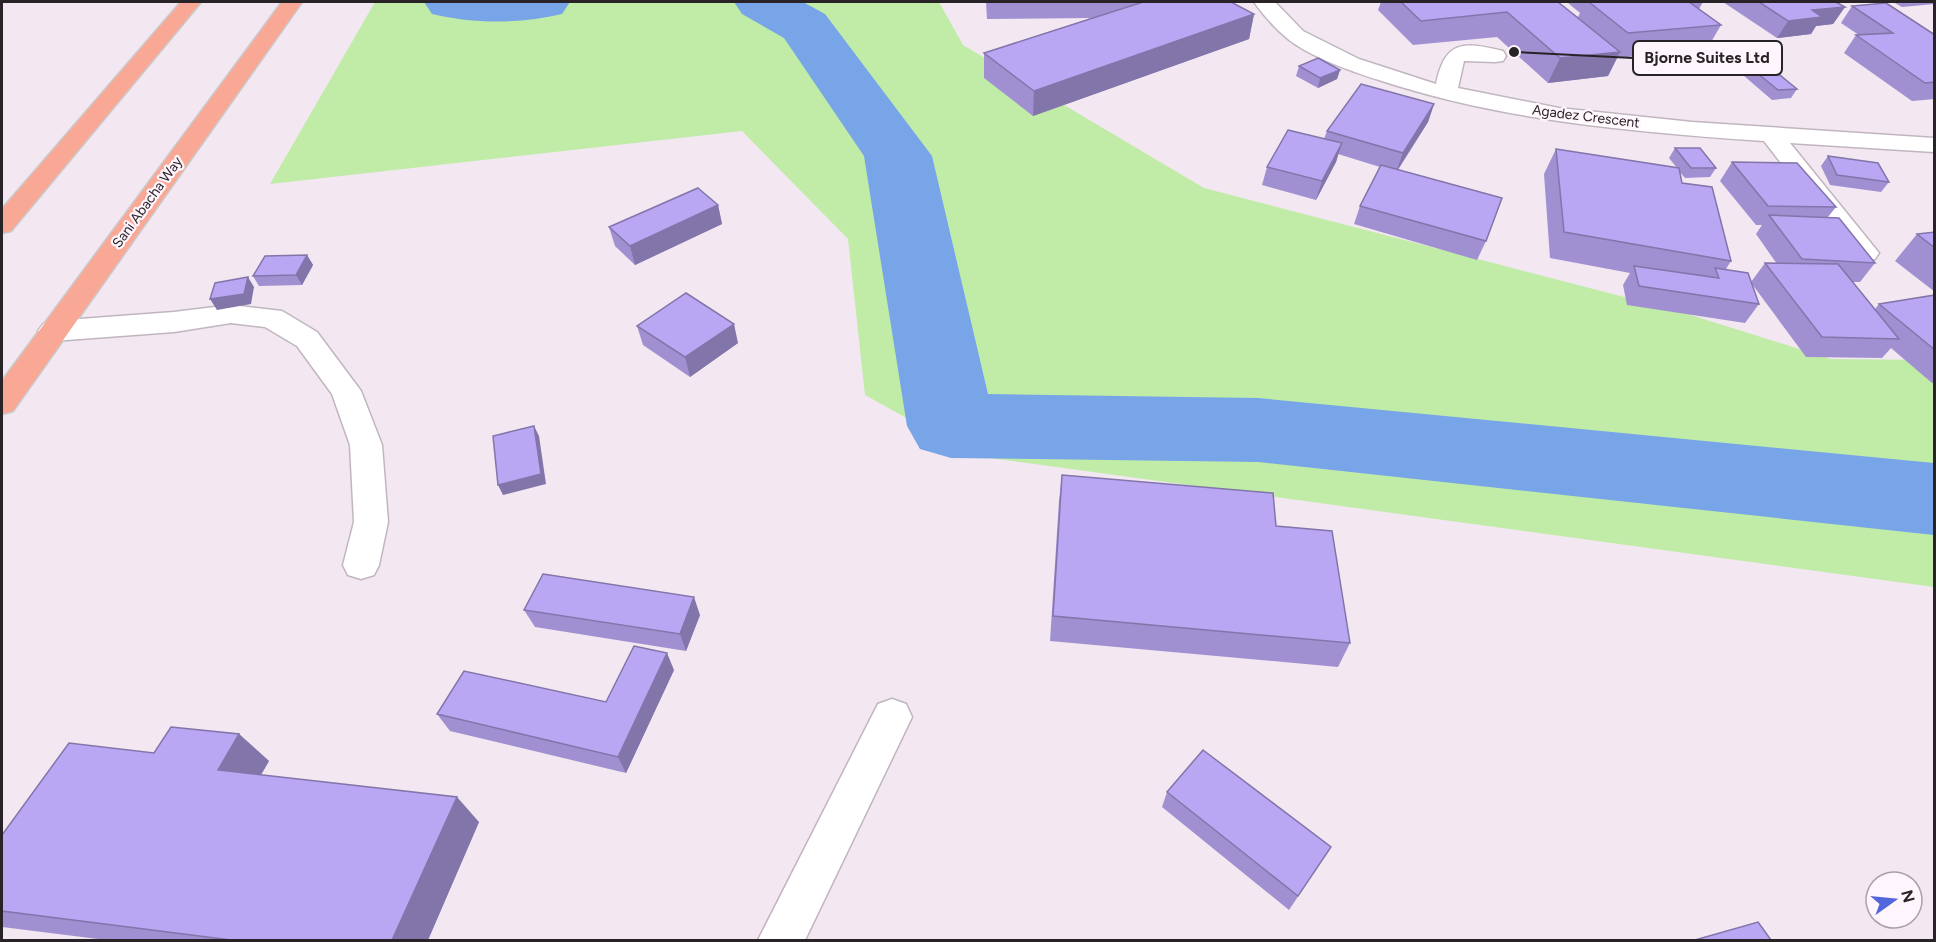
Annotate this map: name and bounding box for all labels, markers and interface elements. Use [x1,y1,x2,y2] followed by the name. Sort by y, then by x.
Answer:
[1633,41,1782,75] callout: Bjorne Suites Ltd
[1644,48,1770,67] text: Bjorne Suites Ltd
[1531,101,1641,132] street label: Agadez Crescent
[109,153,186,251] street label: Sani Abacha Way
[1864,870,1924,930] north arrow
[1897,888,1919,905] text: N

